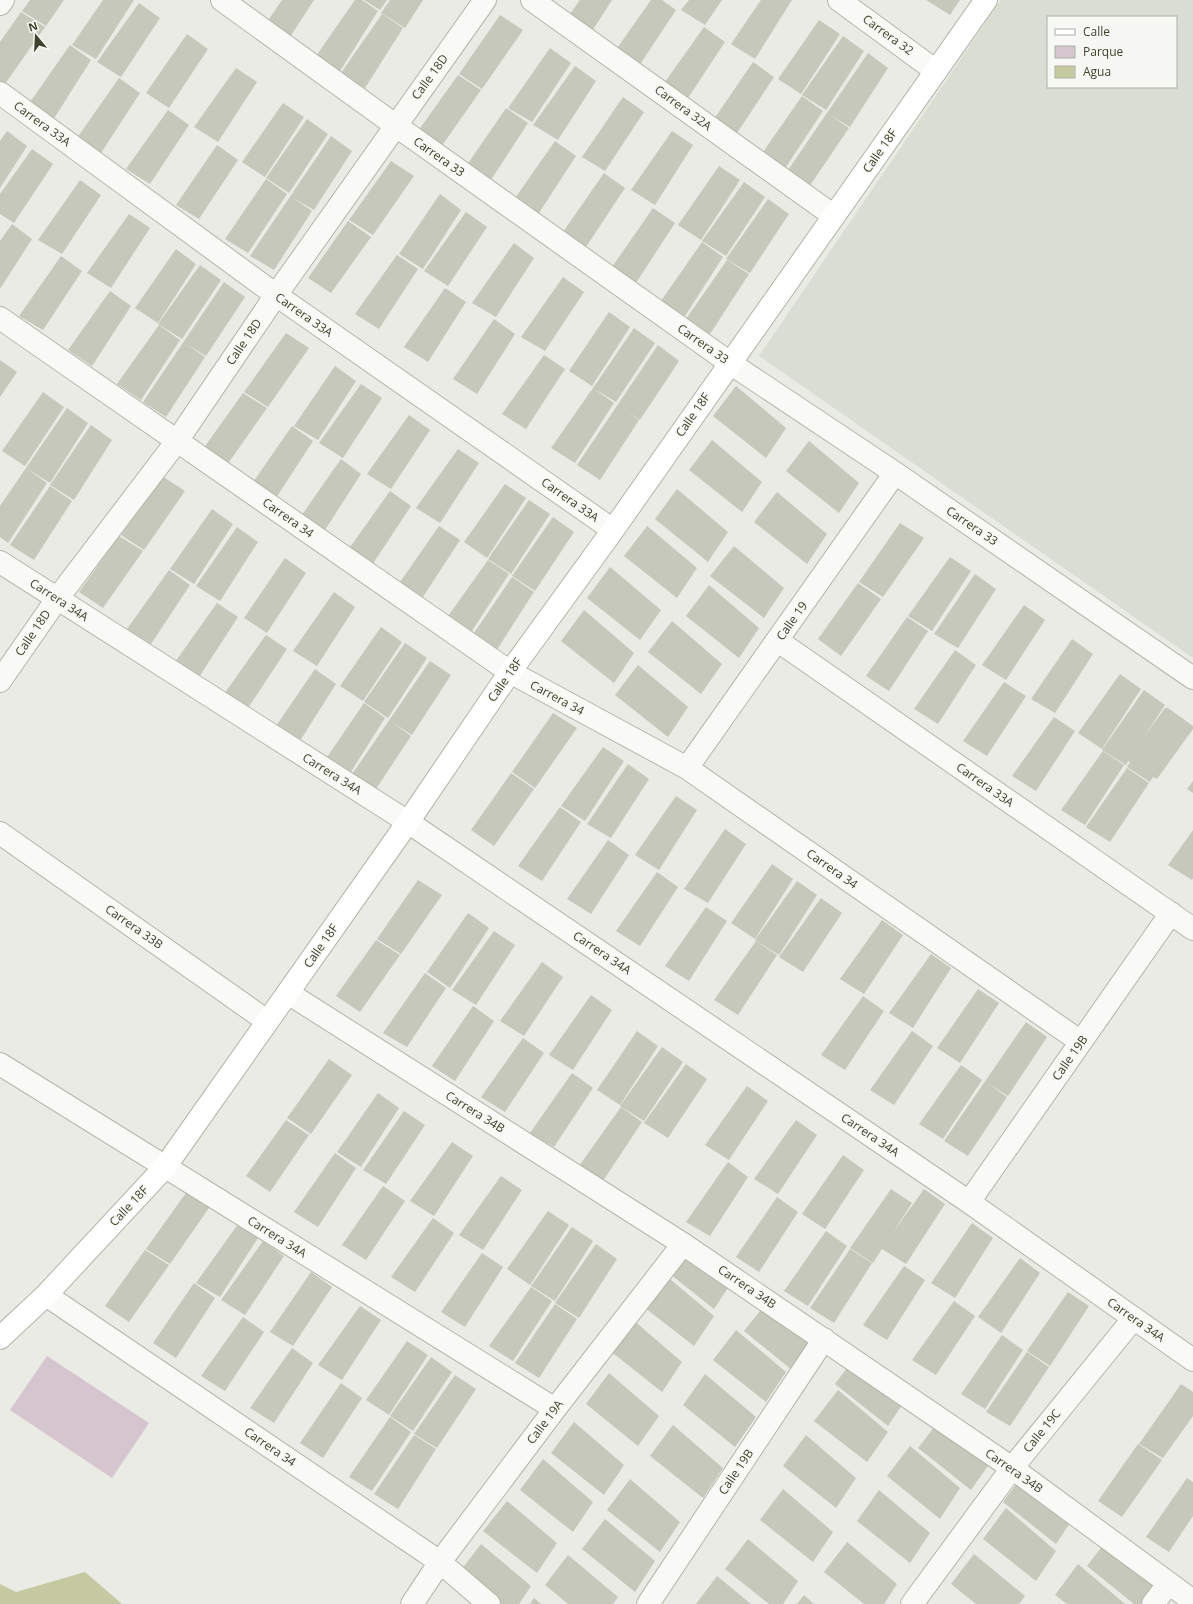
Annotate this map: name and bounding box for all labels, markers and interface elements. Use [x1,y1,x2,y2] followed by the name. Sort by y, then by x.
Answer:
[859,10,917,59] street label: Carrera 32
[16,16,56,56] north arrow
[1047,16,1177,88] legend
[26,17,39,35] text: N
[1083,23,1110,40] text: Calle
[1083,43,1123,60] text: Parque
[407,50,452,103] street label: Calle 18D
[1083,63,1111,80] text: Agua
[651,81,716,134] street label: Carrera 32A
[10,97,75,150] street label: Carrera 33A
[858,125,901,176] street label: Calle 18F
[410,133,469,181] street label: Carrera 33
[272,288,337,341] street label: Carrera 33A
[222,315,265,368] street label: Calle 18D
[674,320,733,368] street label: Carrera 33
[671,389,714,440] street label: Calle 18F
[538,473,603,526] street label: Carrera 33A
[259,494,318,542] street label: Carrera 34
[943,502,1002,549] street label: Carrera 33
[27,574,92,625] street label: Carrera 34A
[772,598,811,644] street label: Calle 19
[11,606,54,659] street label: Calle 18D
[483,654,526,705] street label: Calle 18F
[527,676,587,719] street label: Carrera 34
[299,749,365,799] street label: Carrera 34A
[953,758,1018,811] street label: Carrera 33A
[803,845,862,893] street label: Carrera 34
[102,900,167,953] street label: Carrera 33B
[299,920,342,971] street label: Calle 18F
[570,927,635,979] street label: Carrera 34A
[1048,1031,1091,1084] street label: Calle 19B
[442,1087,508,1137] street label: Carrera 34B
[838,1109,903,1161] street label: Carrera 34A
[105,1182,152,1230] street label: Calle 18F
[244,1212,310,1262] street label: Carrera 34A
[715,1261,780,1312] street label: Carrera 34B
[1104,1293,1169,1346] street label: Carrera 34A
[522,1396,567,1447] street label: Calle 19A
[1019,1405,1065,1456] street label: Calle 19C
[241,1423,300,1470] street label: Carrera 34
[982,1444,1047,1497] street label: Carrera 34B
[714,1445,757,1498] street label: Calle 19B

